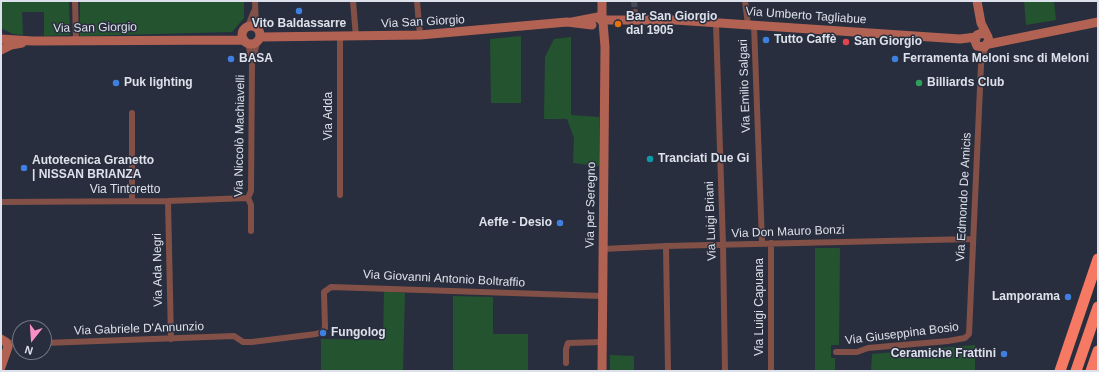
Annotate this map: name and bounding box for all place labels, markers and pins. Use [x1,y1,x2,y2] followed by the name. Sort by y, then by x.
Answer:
[294,6,304,16] marker: Vito Baldassarre
[626,10,717,38] place label: Bar San Giorgio dal 1905
[252,17,346,31] place label: Vito Baldassarre
[613,19,623,29] marker: Bar San Giorgio dal 1905
[774,33,836,47] place label: Tutto Caffè
[761,35,771,45] marker: Tutto Caffè
[854,35,922,49] place label: San Giorgio
[841,37,851,47] marker: San Giorgio
[239,52,273,66] place label: BASA
[903,52,1089,66] place label: Ferramenta Meloni snc di Meloni
[226,54,236,64] marker: BASA
[890,54,900,64] marker: Ferramenta Meloni snc di Meloni
[124,76,193,90] place label: Puk lighting
[927,76,1004,90] place label: Billiards Club
[111,78,121,88] marker: Puk lighting
[914,78,924,88] marker: Billiards Club
[658,152,749,166] place label: Tranciati Due Gi
[32,154,154,182] place label: Autotecnica Granetto | NISSAN BRIANZA
[645,154,655,164] marker: Tranciati Due Gi
[19,163,29,173] marker: Autotecnica Granetto | NISSAN BRIANZA
[479,216,552,230] place label: Aeffe - Desio
[555,218,565,228] marker: Aeffe - Desio
[992,290,1060,304] place label: Lamporama
[1063,292,1073,302] marker: Lamporama
[331,326,386,340] place label: Fungolog
[318,328,328,338] marker: Fungolog
[891,347,996,361] place label: Ceramiche Frattini
[999,349,1009,359] marker: Ceramiche Frattini

